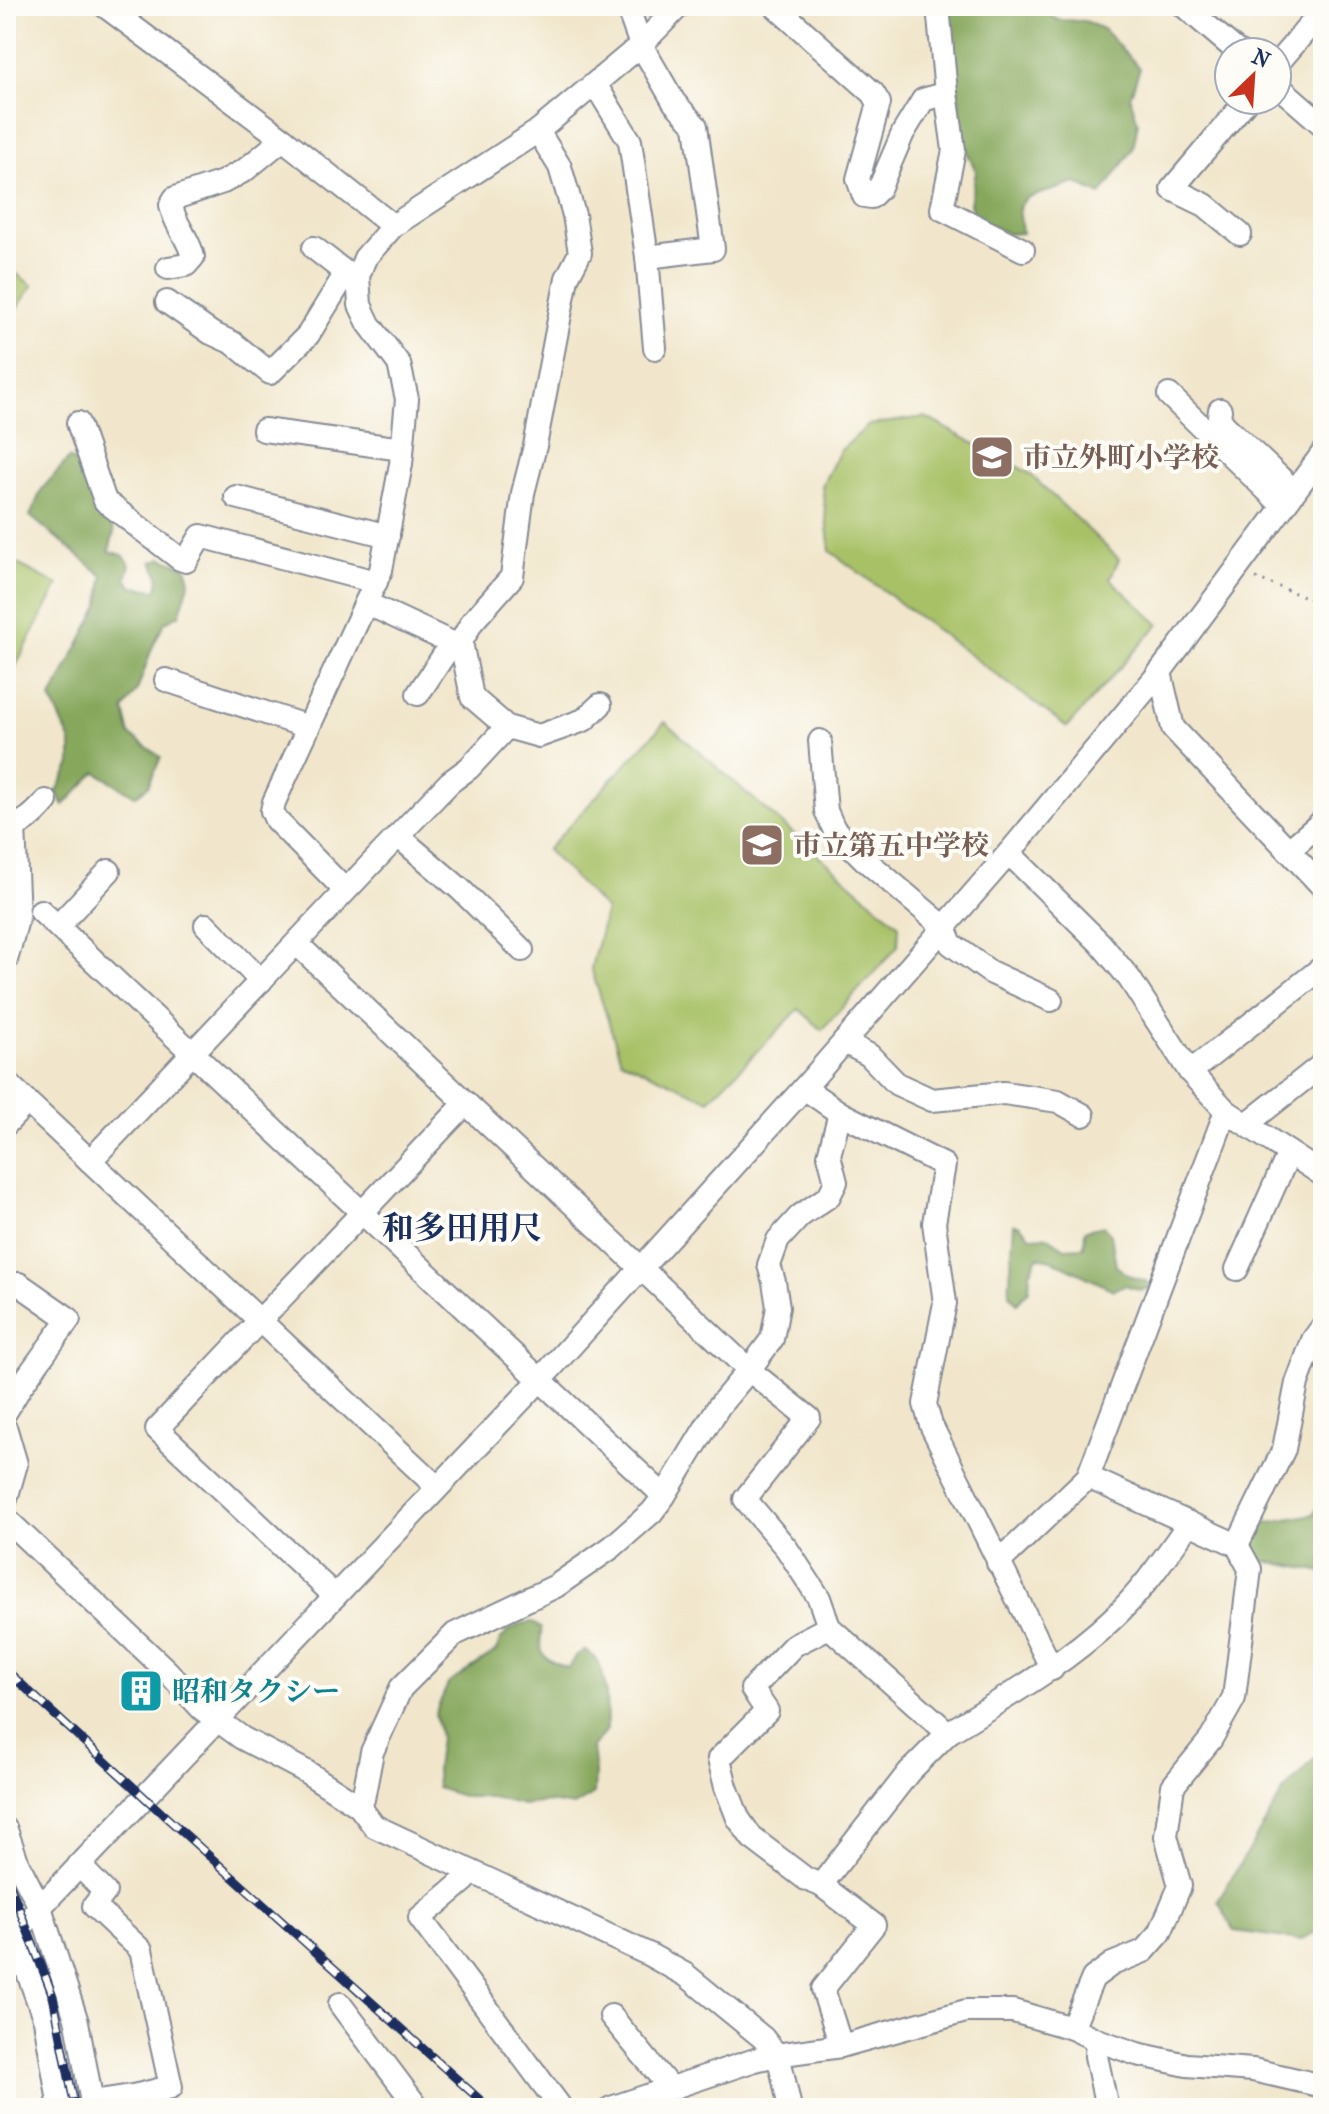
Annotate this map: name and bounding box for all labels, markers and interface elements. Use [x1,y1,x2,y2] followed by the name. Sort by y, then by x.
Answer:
[1213,36,1293,116] north arrow
[1248,43,1274,74] text: N
[968,433,1016,481] school or university icon: 市立外町小学校
[1023,441,1219,474] place label: 市立外町小学校
[738,821,786,869] school or university icon: 市立第五中学校
[793,829,989,862] place label: 市立第五中学校
[382,1210,542,1247] district label: 和多田用尺
[117,1667,165,1715] building icon: 昭和タクシー
[172,1675,340,1708] place label: 昭和タクシー

